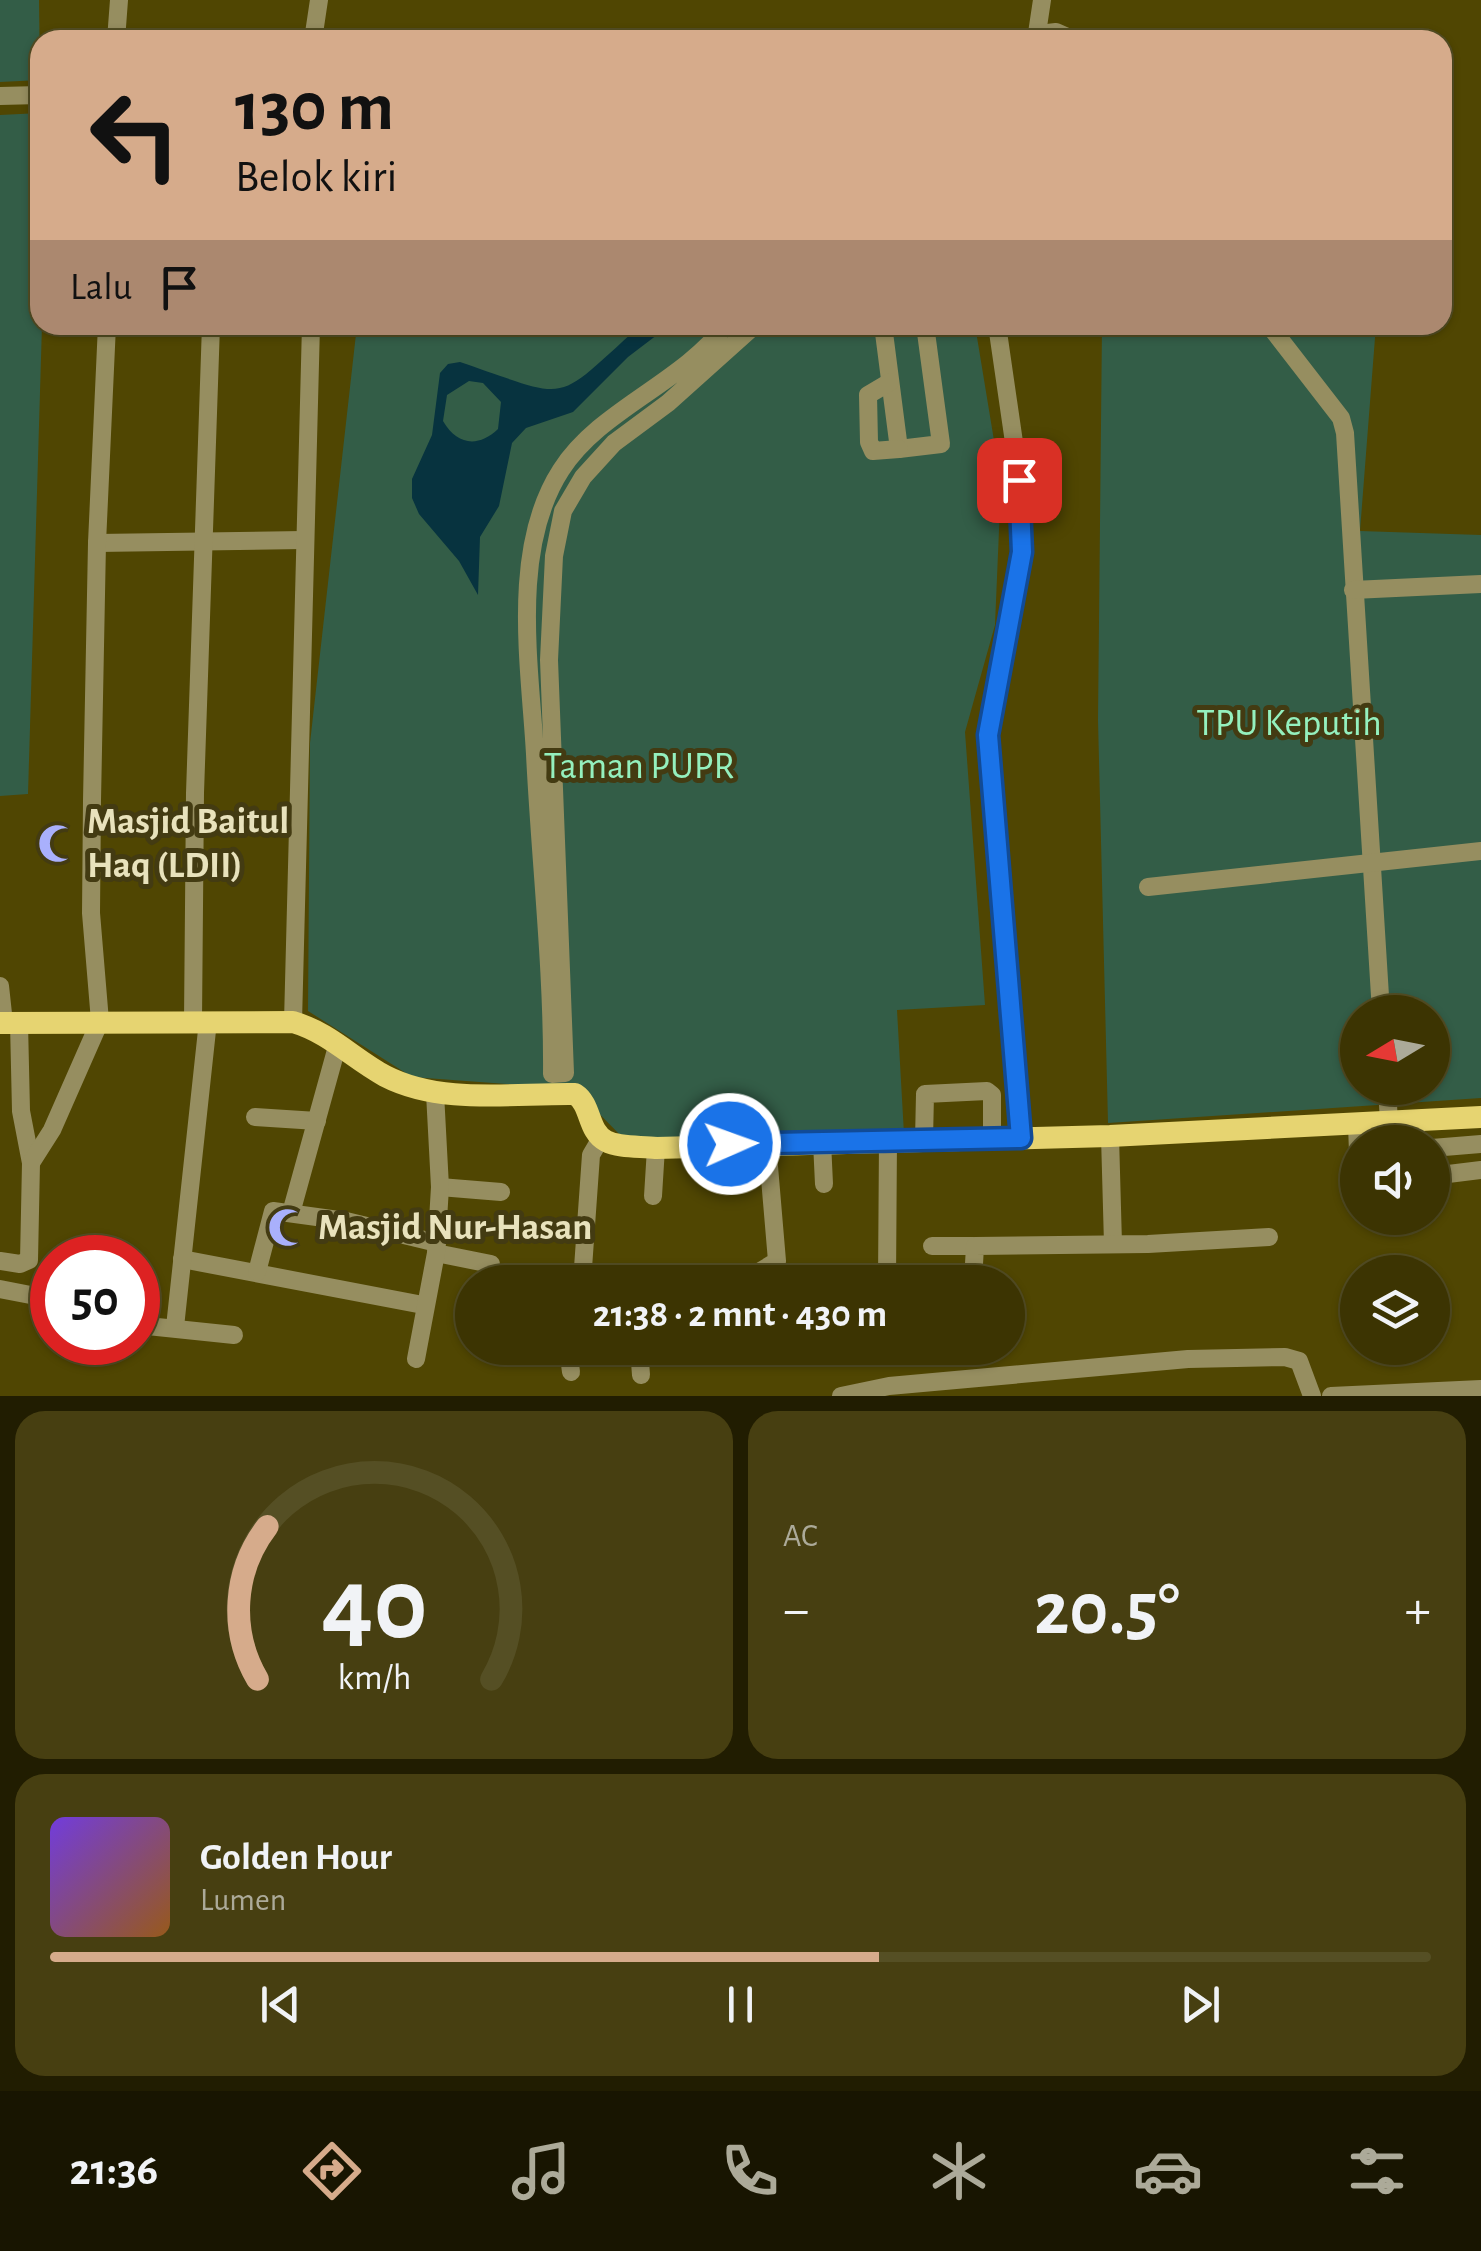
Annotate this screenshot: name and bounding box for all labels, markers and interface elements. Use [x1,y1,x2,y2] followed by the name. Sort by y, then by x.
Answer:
[70,70,200,200] icon: left
[235,73,394,143] text: 130 m
[235,155,397,200] text: Belok kiri
[152,260,207,315] icon: arrive
[70,269,132,307] text: Lalu
[977,438,1062,523] pin
[992,453,1047,508] icon: arrive
[1196,705,1382,743] park label: TPU Keputih
[543,748,735,786] park label: Taman PUPR
[87,803,289,885] place label: Masjid Baitul Haq (LDII)
[36,823,78,865] mosque icon: Masjid Baitul Haq (LDII)
[1340,995,1450,1105] north arrow
[1340,995,1450,1365] map controls
[678,1092,782,1196] position arrow
[1340,1125,1450,1235] button: sound
[267,1207,309,1249] mosque icon: Masjid Nur-Hasan
[318,1209,592,1247] place label: Masjid Nur-Hasan
[30,1235,160,1365] speed limit sign: 50
[1340,1255,1450,1365] button: layers
[593,1296,887,1334] text: 21:38 · 2 mnt · 430 m
[783,1520,818,1552] text: AC
[321,1554,427,1658] text: 40
[1034,1573,1180,1648] text: 20.5°
[783,1583,809,1638] text: −
[1405,1583,1431,1638] text: +
[337,1660,411,1696] text: km/h
[200,1839,392,1877] text: Golden Hour
[200,1884,286,1916] text: Lumen
[253,1977,308,2032] icon: previous
[713,1977,768,2032] icon: pause
[1173,1977,1228,2032] icon: next
[297,2136,367,2206] icon: directions
[506,2136,576,2206] icon: music
[715,2136,785,2206] icon: phone
[924,2136,994,2206] icon: climate
[1133,2136,1203,2206] icon: car
[1342,2136,1412,2206] icon: filters
[69,2148,158,2193] text: 21:36

